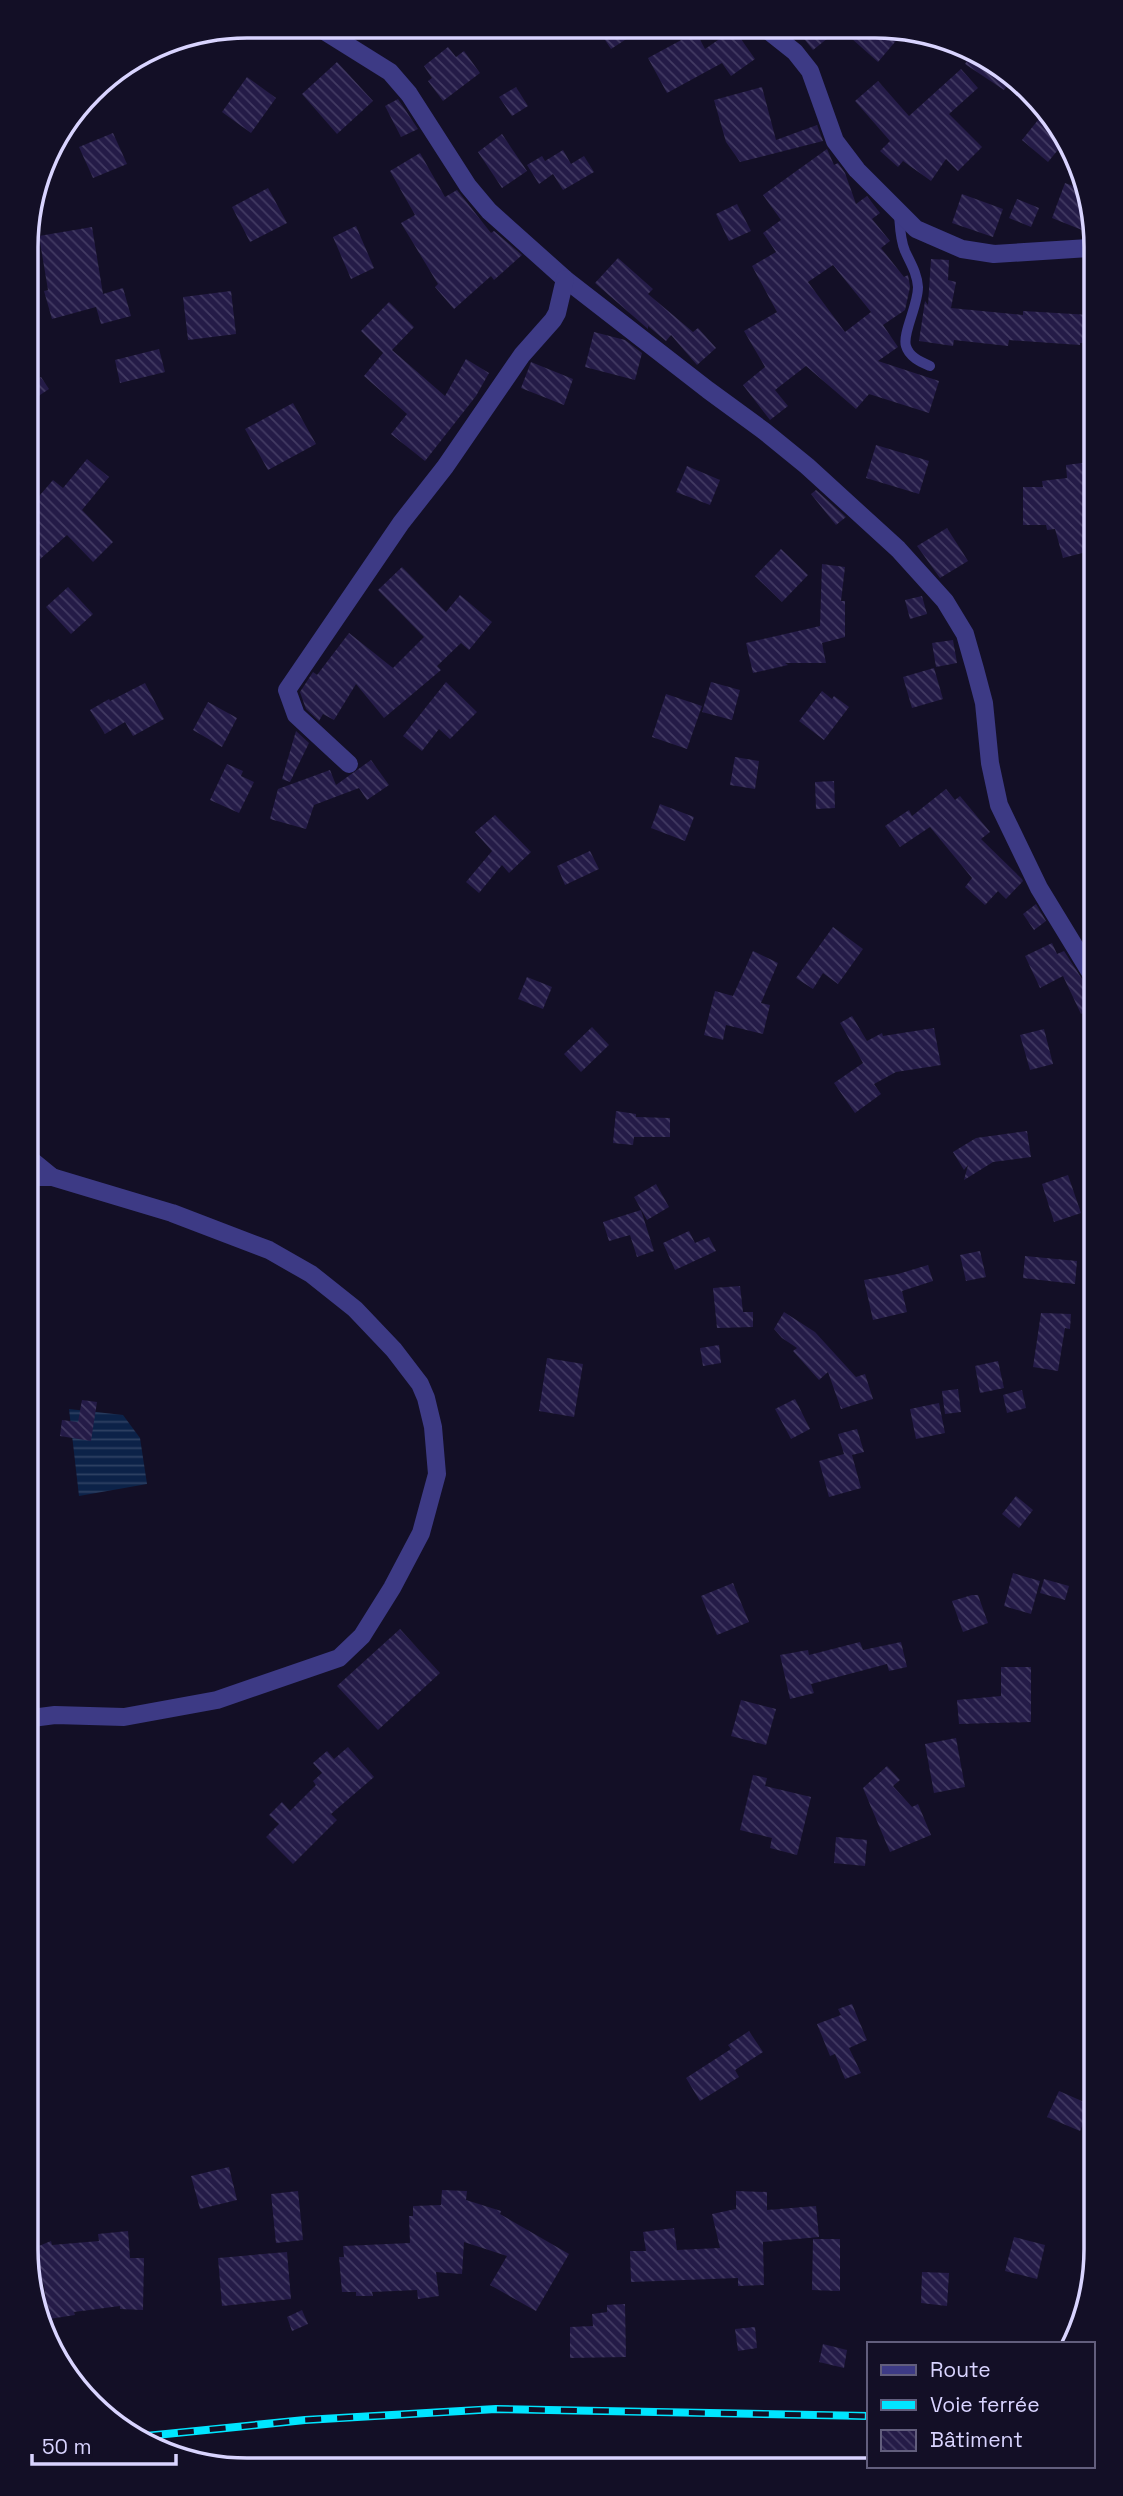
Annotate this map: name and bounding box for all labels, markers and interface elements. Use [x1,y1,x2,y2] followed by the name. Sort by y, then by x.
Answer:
[867,2342,1095,2468] legend
[930,2356,991,2383] text: Route
[930,2391,1040,2418] text: Voie ferrée
[32,2422,175,2466] scale bar
[930,2426,1023,2453] text: Bâtiment
[42,2433,92,2460] text: 50 m

